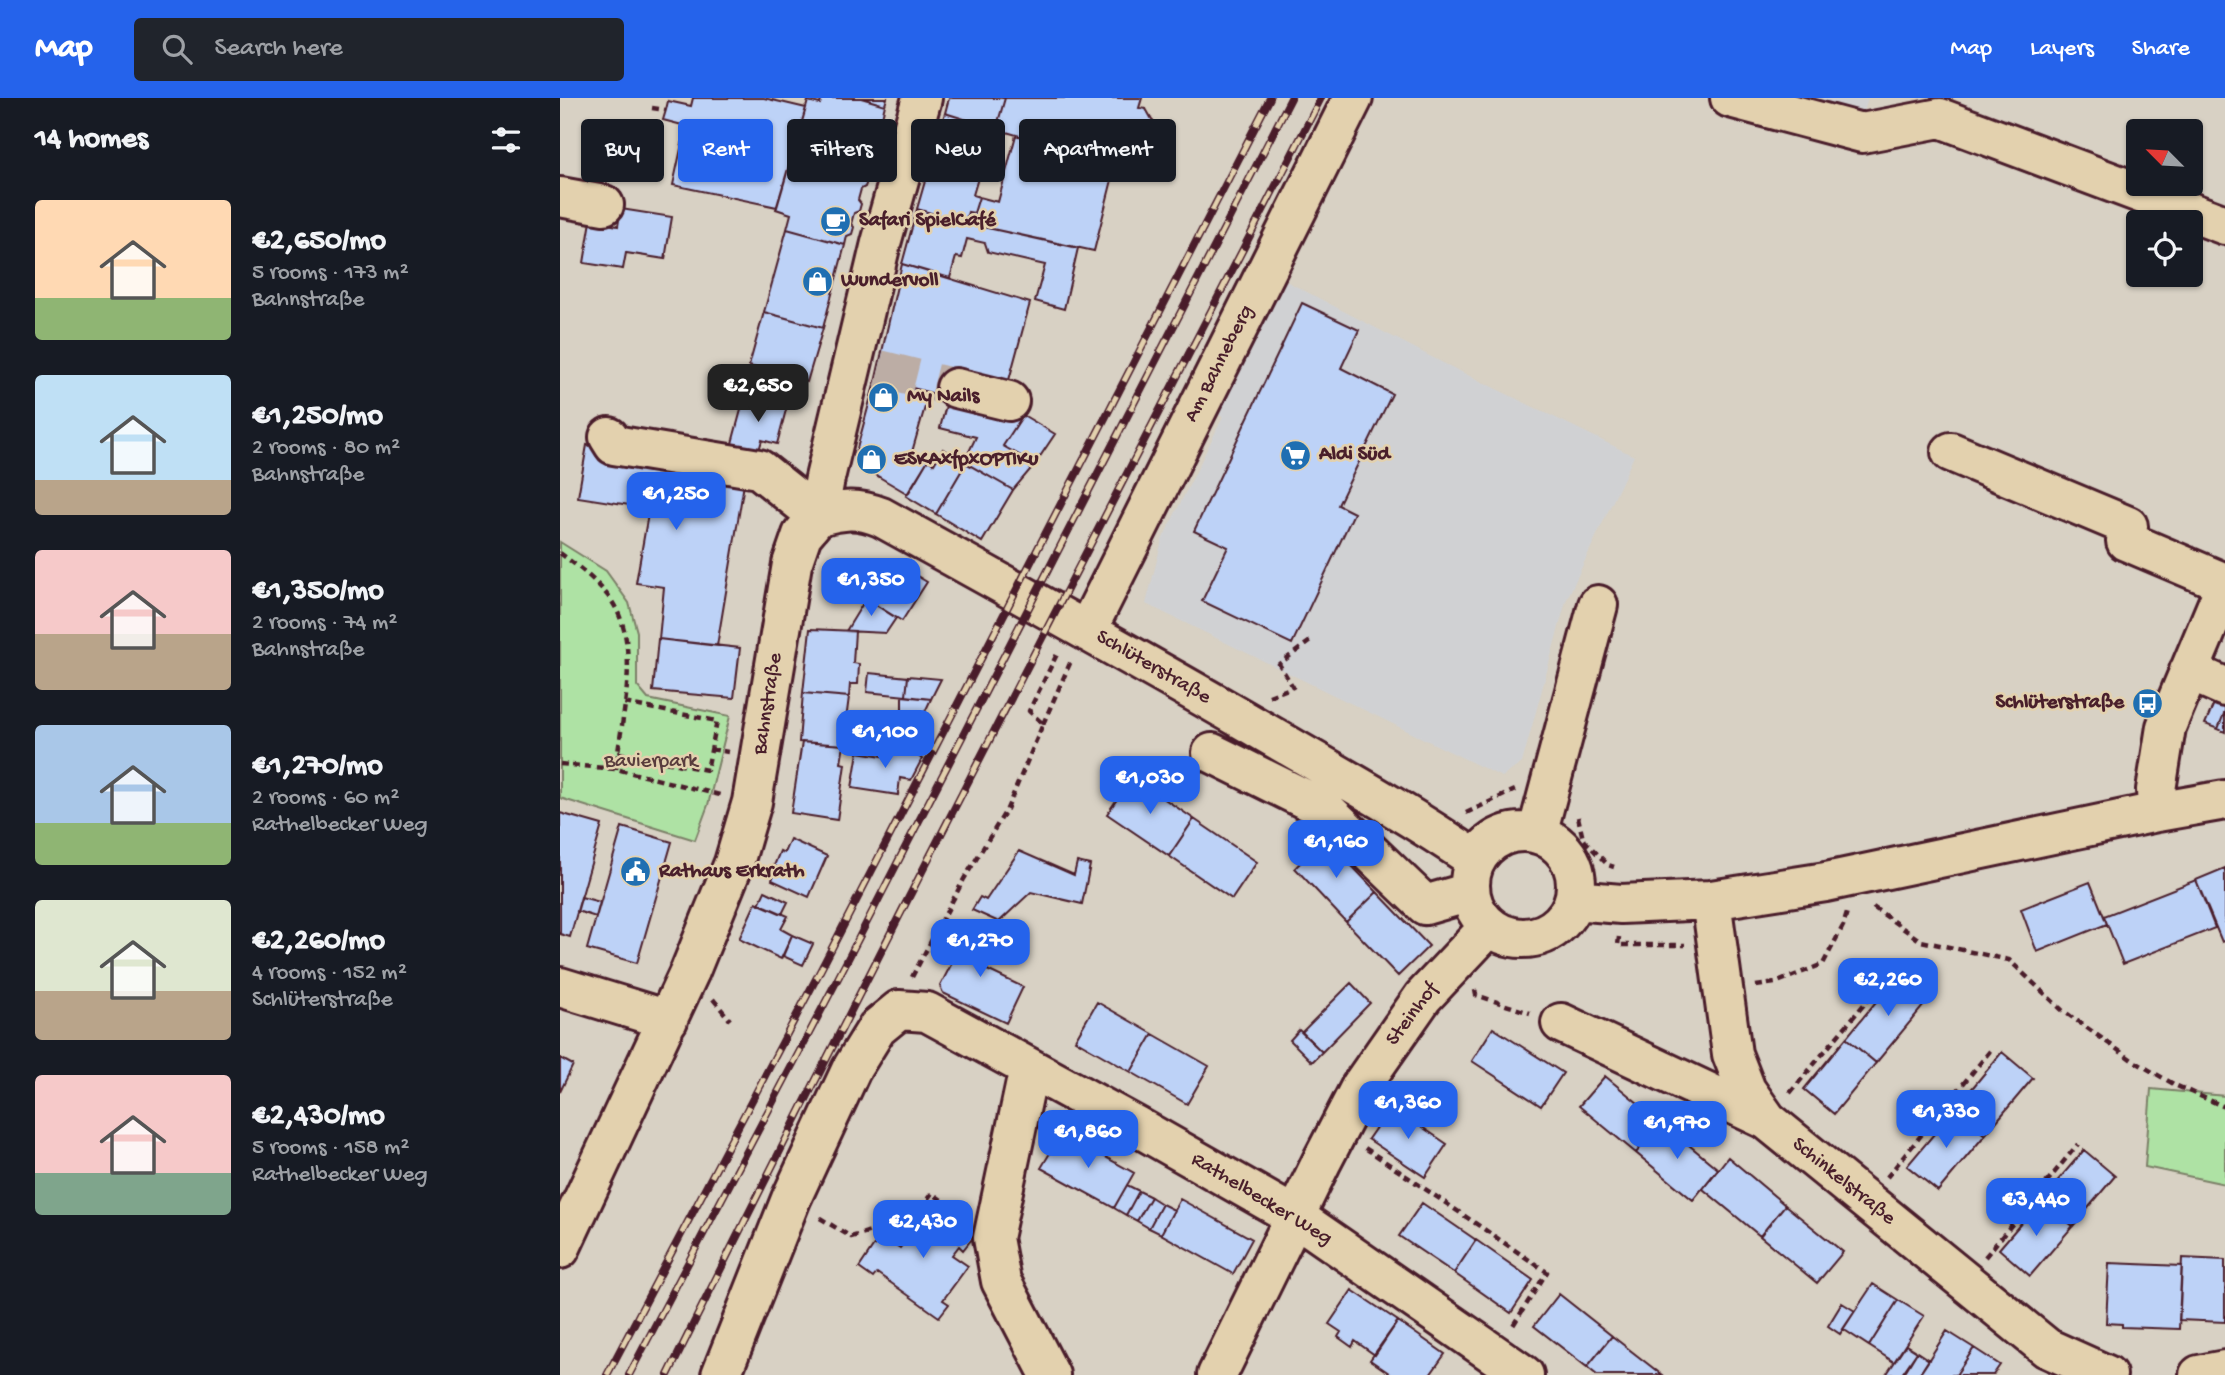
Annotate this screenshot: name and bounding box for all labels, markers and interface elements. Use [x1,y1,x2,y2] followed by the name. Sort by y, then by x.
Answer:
[134,18,624,81] search box
[35,30,92,68] text: Map
[158,30,196,68] icon: search
[214,34,343,65] text: Search here
[1950,35,1992,64] text: Map
[2030,35,2094,64] text: Layers
[2132,35,2190,64] text: Share
[581,119,664,182] chip: Buy
[678,119,773,182] chip: Rent
[787,119,897,182] chip: Filters
[911,119,1005,182] chip: New
[1019,119,1176,182] chip: Apartment
[2126,119,2203,196] north arrow
[2126,119,2203,287] map controls
[487,121,525,159] icon: filters
[35,123,148,158] text: 14 homes
[819,204,853,238] cafe icon: Safari SpielCafé
[859,209,997,234] place label: Safari SpielCafé
[2126,210,2203,287] button: locate
[252,225,386,260] text: €2,650/mo
[91,228,175,312] icon: home
[252,260,409,287] text: 5 rooms · 173 m²
[801,264,835,298] shop icon: Wundervoll
[840,269,939,294] place label: Wundervoll
[252,287,364,314] text: Bahnstraße
[1180,301,1260,427] street label: Am Bahneberg
[701,364,815,424] pin: €2,650
[724,373,793,400] text: €2,650
[867,380,901,414] shop icon: My Nails
[907,385,980,410] place label: My Nails
[252,400,383,435] text: €1,250/mo
[91,403,175,487] icon: home
[252,435,400,462] text: 2 rooms · 80 m²
[1279,438,1313,472] supermarket icon: Aldi Süd
[854,443,888,477] shop icon: ESKAxfpxOPTIKu
[1318,443,1392,468] place label: Aldi Süd
[894,448,1039,473] place label: ESKAxfpxOPTIKu
[252,462,364,489] text: Bahnstraße
[619,472,733,532] pin: €1,250
[643,481,709,508] text: €1,250
[814,559,928,618] pin: €1,350
[837,567,905,594] text: €1,350
[252,575,384,610] text: €1,350/mo
[91,578,175,662] icon: home
[252,610,397,637] text: 2 rooms · 74 m²
[1091,625,1216,712] street label: Schlüterstraße
[252,637,364,664] text: Bahnstraße
[748,650,790,758] street label: Bahnstraße
[2130,686,2164,720] bus stop icon: Schlüterstraße
[1996,691,2125,716] place label: Schlüterstraße
[828,710,942,770] pin: €1,100
[852,719,918,746] text: €1,100
[252,750,383,785] text: €1,270/mo
[603,750,700,775] park label: Bavierpark
[91,753,175,837] icon: home
[1093,756,1207,816] pin: €1,030
[1116,765,1184,792] text: €1,030
[252,785,399,812] text: 2 rooms · 60 m²
[252,812,428,839] text: Rathelbecker Weg
[1279,820,1393,880] pin: €1,160
[1304,829,1368,856] text: €1,160
[619,855,653,889] public building icon: Rathaus Erkrath
[658,860,805,885] place label: Rathaus Erkrath
[923,920,1037,979] pin: €1,270
[252,925,385,960] text: €2,260/mo
[91,928,175,1012] icon: home
[947,928,1013,955] text: €1,270
[1831,958,1945,1018] pin: €2,260
[252,960,407,987] text: 4 rooms · 152 m²
[1854,967,1922,994] text: €2,260
[1381,977,1446,1051] street label: Steinhof
[252,987,393,1014] text: Schlüterstraße
[1351,1082,1465,1141] pin: €1,360
[1375,1090,1441,1117] text: €1,360
[1889,1090,2003,1150] pin: €1,330
[1912,1099,1980,1126] text: €1,330
[252,1100,385,1135] text: €2,430/mo
[1620,1102,1734,1161] pin: €1,970
[91,1103,175,1187] icon: home
[1031,1110,1145,1170] pin: €1,860
[1644,1110,1710,1137] text: €1,970
[1054,1119,1122,1146] text: €1,860
[1786,1132,1901,1232] street label: Schinkelstraße
[252,1135,409,1162] text: 5 rooms · 158 m²
[1186,1148,1336,1252] street label: Rathelbecker Weg
[252,1162,428,1189] text: Rathelbecker Weg
[1979,1178,2093,1238] pin: €3,440
[2002,1187,2070,1214] text: €3,440
[866,1200,980,1260] pin: €2,430
[889,1209,957,1236] text: €2,430

